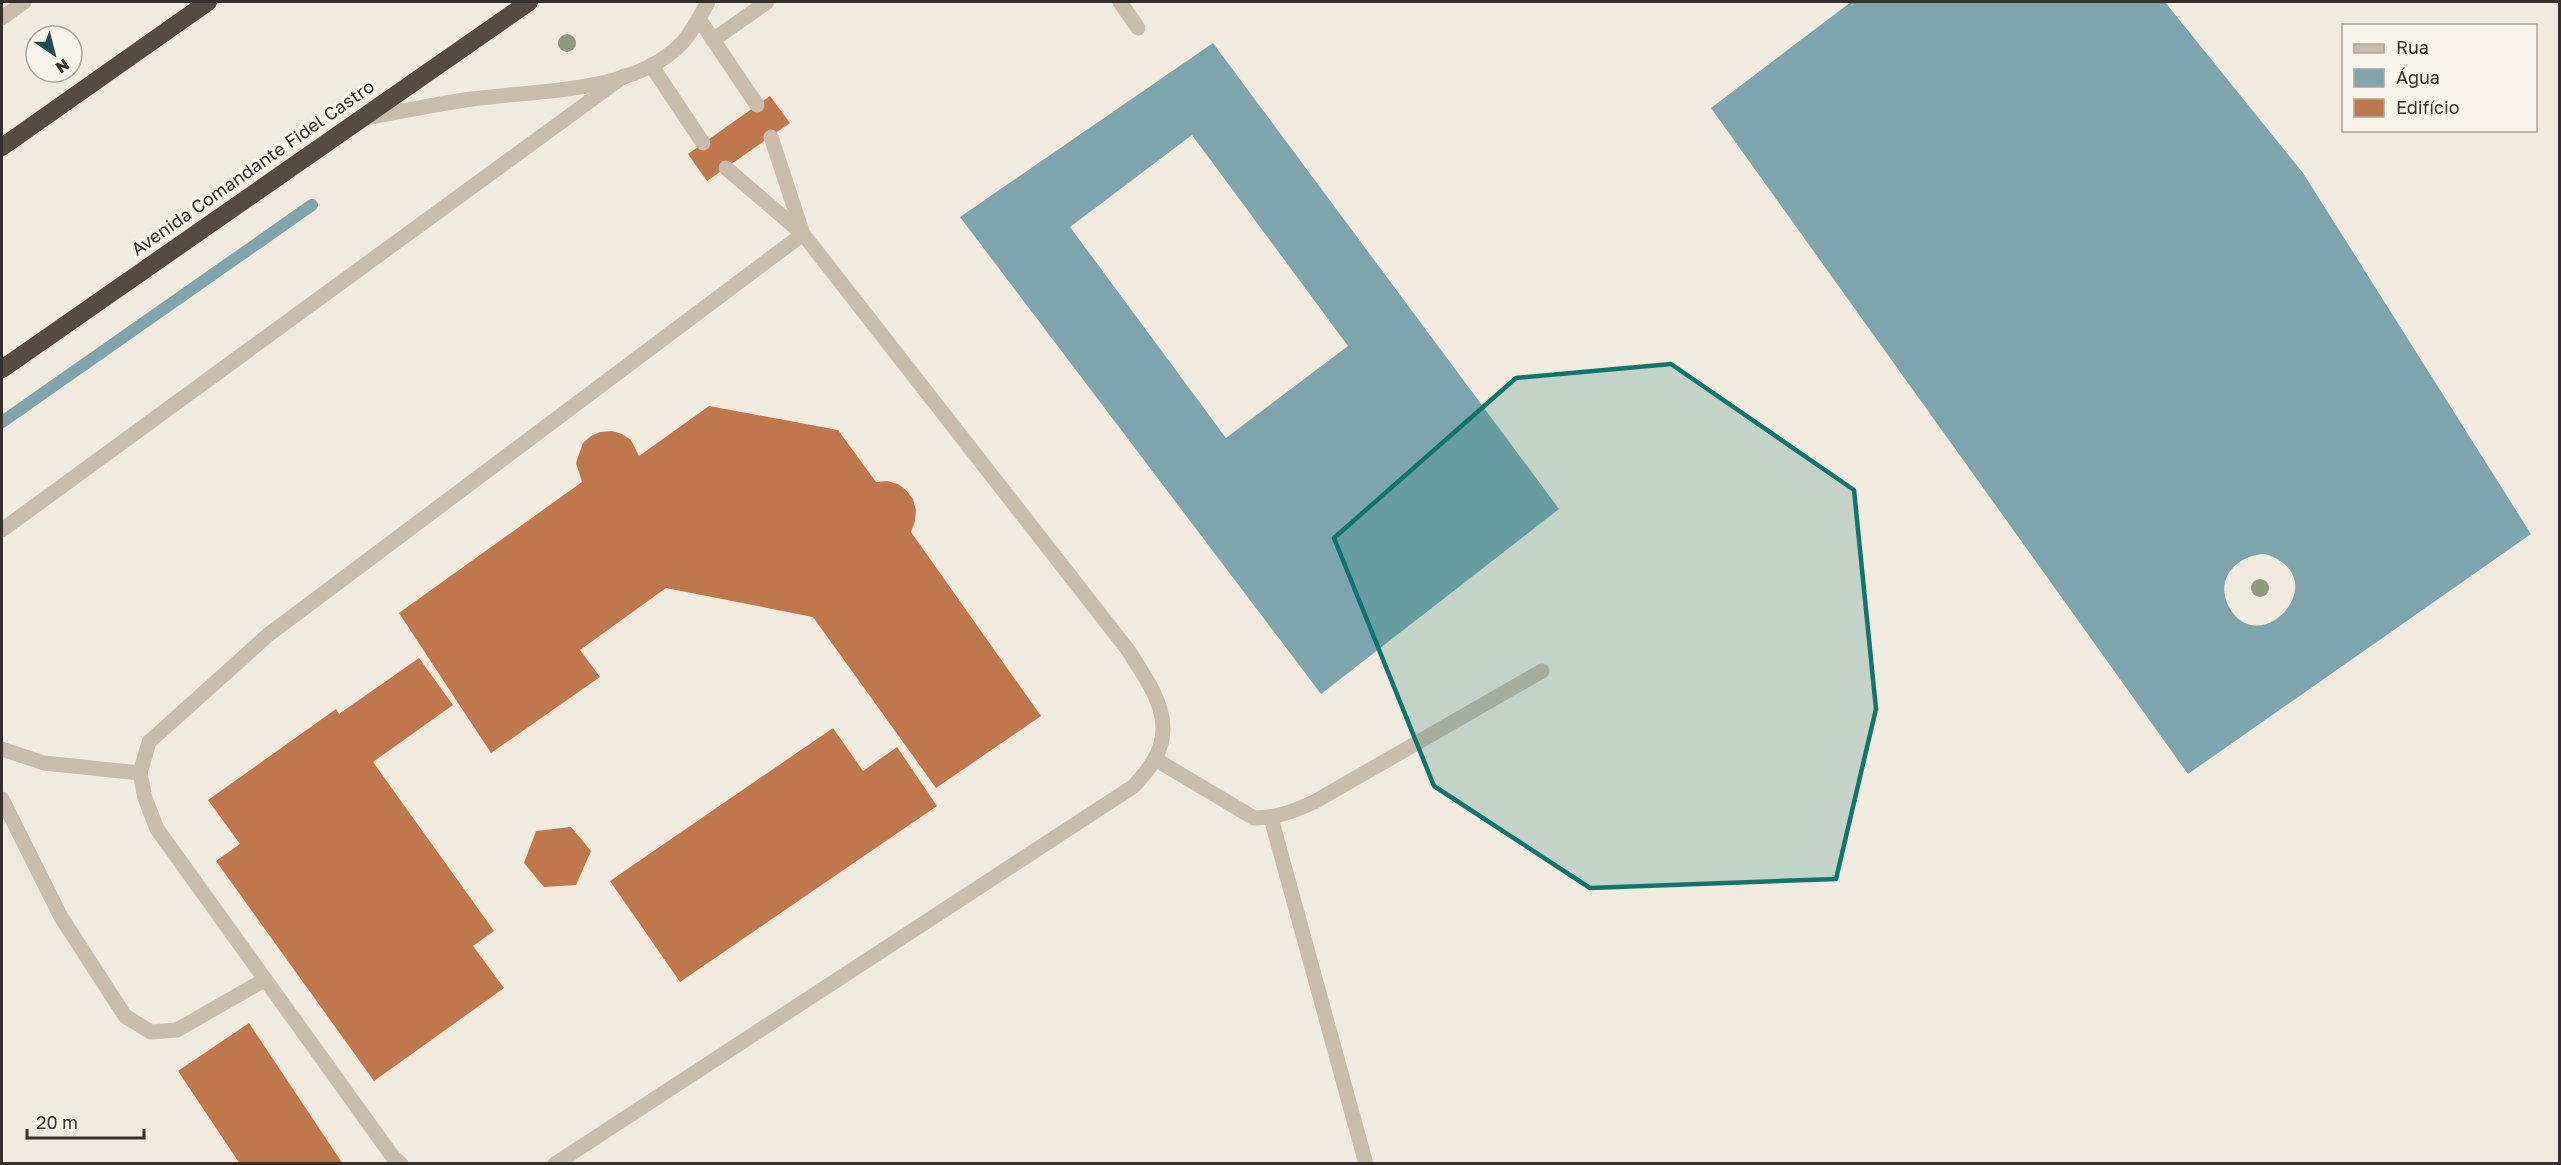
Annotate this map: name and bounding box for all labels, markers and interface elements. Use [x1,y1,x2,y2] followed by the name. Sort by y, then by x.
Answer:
[24,24,84,84] north arrow
[2342,24,2537,132] legend
[2396,36,2429,58] text: Rua
[52,55,73,78] text: N
[2396,66,2440,88] text: Água
[127,75,378,260] street label: Avenida Comandante Fidel Castro
[2396,96,2460,118] text: Edifício
[27,1102,144,1140] scale bar
[36,1111,78,1133] text: 20 m

